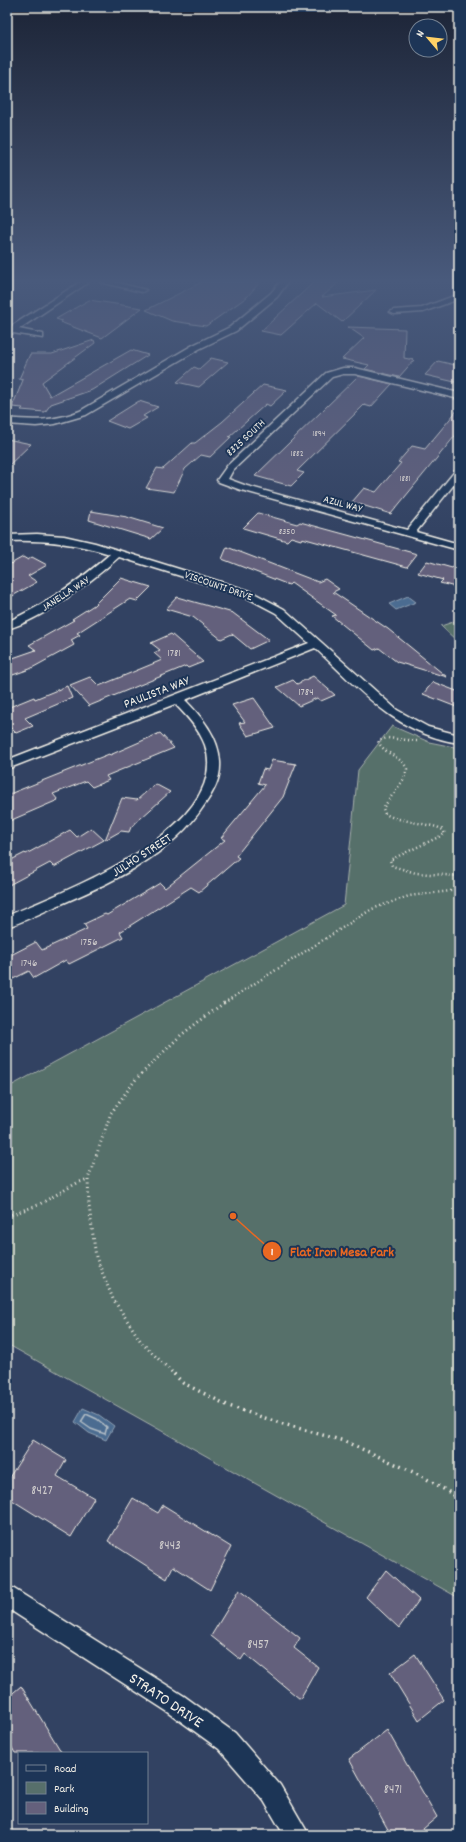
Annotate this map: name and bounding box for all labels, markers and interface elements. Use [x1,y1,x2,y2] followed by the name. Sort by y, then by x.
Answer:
[408,18,448,58] north arrow
[413,28,430,40] text: N
[223,416,269,461] street label: 8325 SOUTH
[312,428,326,441] house number: 1894
[290,448,304,461] house number: 1882
[399,473,411,486] house number: 1881
[321,492,365,518] street label: AZUL WAY
[279,526,295,539] house number: 8350
[182,568,255,606] street label: VISCOUNTI DRIVE
[39,573,94,616] street label: JANELLA WAY
[167,646,181,662] house number: 1781
[121,672,194,715] street label: PAULISTA WAY
[298,685,314,701] house number: 1784
[109,830,176,882] street label: JULHO STREET
[80,935,98,951] house number: 1756
[21,956,37,972] house number: 1746
[262,1238,402,1264] callout: Flat Iron Mesa Park
[290,1243,394,1263] text: Flat Iron Mesa Park
[271,1244,274,1261] text: 1
[31,1482,53,1501] house number: 8427
[159,1537,181,1556] house number: 8443
[247,1636,269,1655] house number: 8457
[124,1668,208,1735] street label: STRATO DRIVE
[18,1752,148,1824] legend
[54,1761,76,1778] text: Road
[54,1781,75,1798] text: Park
[384,1781,402,1800] house number: 8471
[54,1801,89,1818] text: Building

